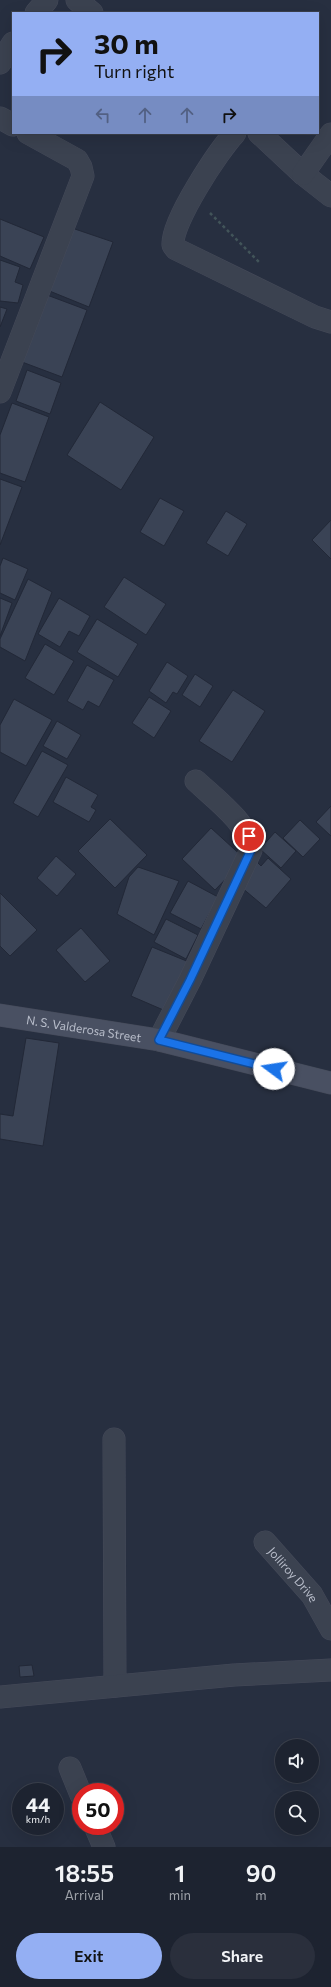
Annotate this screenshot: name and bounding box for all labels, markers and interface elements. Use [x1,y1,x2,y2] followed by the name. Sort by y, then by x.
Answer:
[94,26,159,60] text: 30 m
[28,28,80,80] icon: right
[94,60,174,82] text: Turn right
[92,104,114,126] icon: left
[134,104,156,126] icon: ahead
[176,104,198,126] icon: ahead
[218,104,240,126] icon: right
[232,819,266,853] pin
[238,825,260,847] icon: arrive
[25,1012,143,1044] street label: N. S. Valderosa Street
[253,1048,295,1090] position arrow
[265,1544,321,1604] street label: Jolliroy Drive
[275,1739,319,1835] map controls
[275,1739,319,1783] button: sound
[72,1783,124,1835] speed limit sign: 50
[275,1791,319,1835] button: search
[26,1792,50,1816] text: 44
[26,1813,50,1825] text: km/h
[55,1858,114,1887] text: 18:55
[175,1858,185,1887] text: 1
[246,1858,276,1887] text: 90
[65,1887,104,1903] text: Arrival
[169,1887,191,1903] text: min
[255,1887,267,1903] text: m
[16,1933,162,1979] button: Exit
[170,1933,315,1979] button: Share

